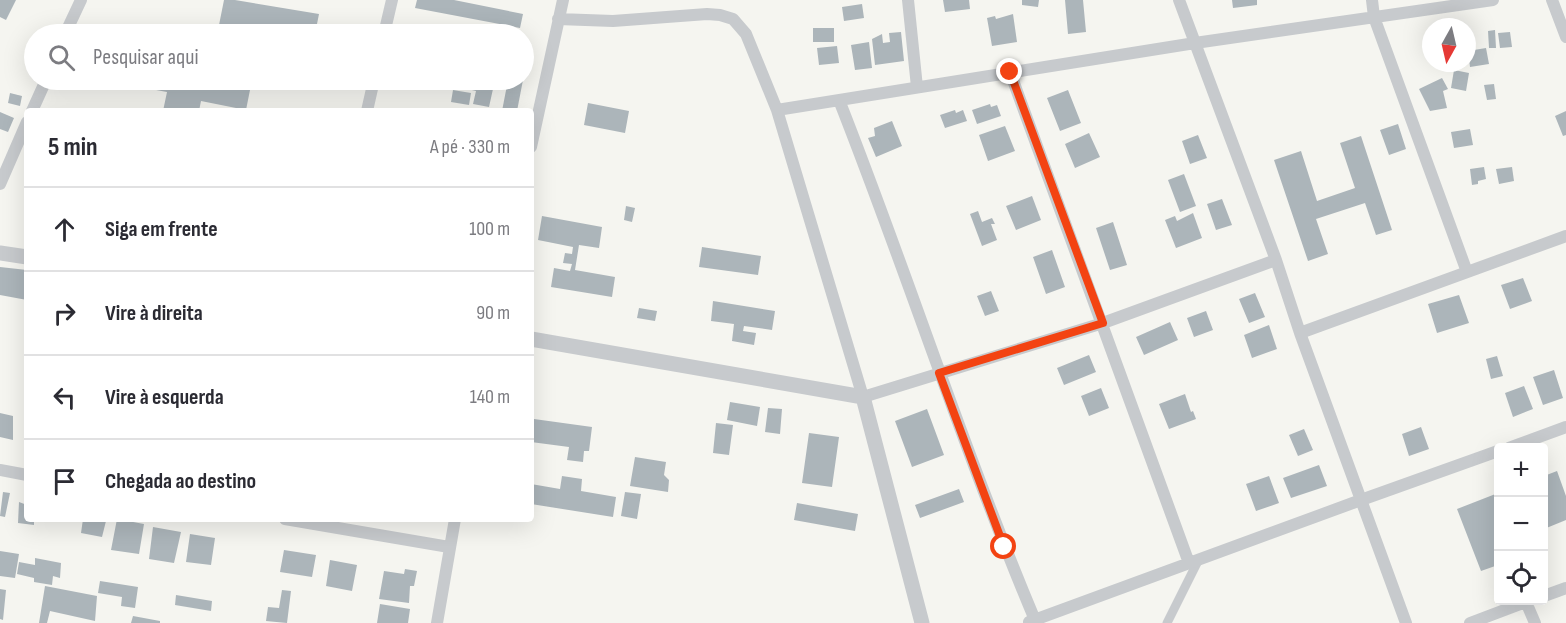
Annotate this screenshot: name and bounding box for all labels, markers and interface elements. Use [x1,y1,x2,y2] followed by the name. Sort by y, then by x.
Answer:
[1422,18,1476,72] north arrow
[24,24,534,90] search box
[45,41,78,74] icon: search
[93,44,198,71] text: Pesquisar aqui
[996,58,1022,84] route end
[48,132,98,163] text: 5 min
[430,135,510,159] text: A pé · 330 m
[48,213,81,246] icon: ahead
[105,216,218,243] text: Siga em frente
[469,217,510,241] text: 100 m
[48,297,81,330] icon: right
[105,300,203,327] text: Vire à direita
[476,301,510,325] text: 90 m
[48,381,81,414] icon: left
[105,384,224,411] text: Vire à esquerda
[470,385,510,409] text: 140 m
[1494,443,1548,605] map controls
[1494,443,1548,497] button: +
[48,465,81,498] icon: arrive
[105,468,256,495] text: Chegada ao destino
[1494,497,1548,551] button: −
[990,533,1016,559] route start
[1494,551,1548,605] button: locate

